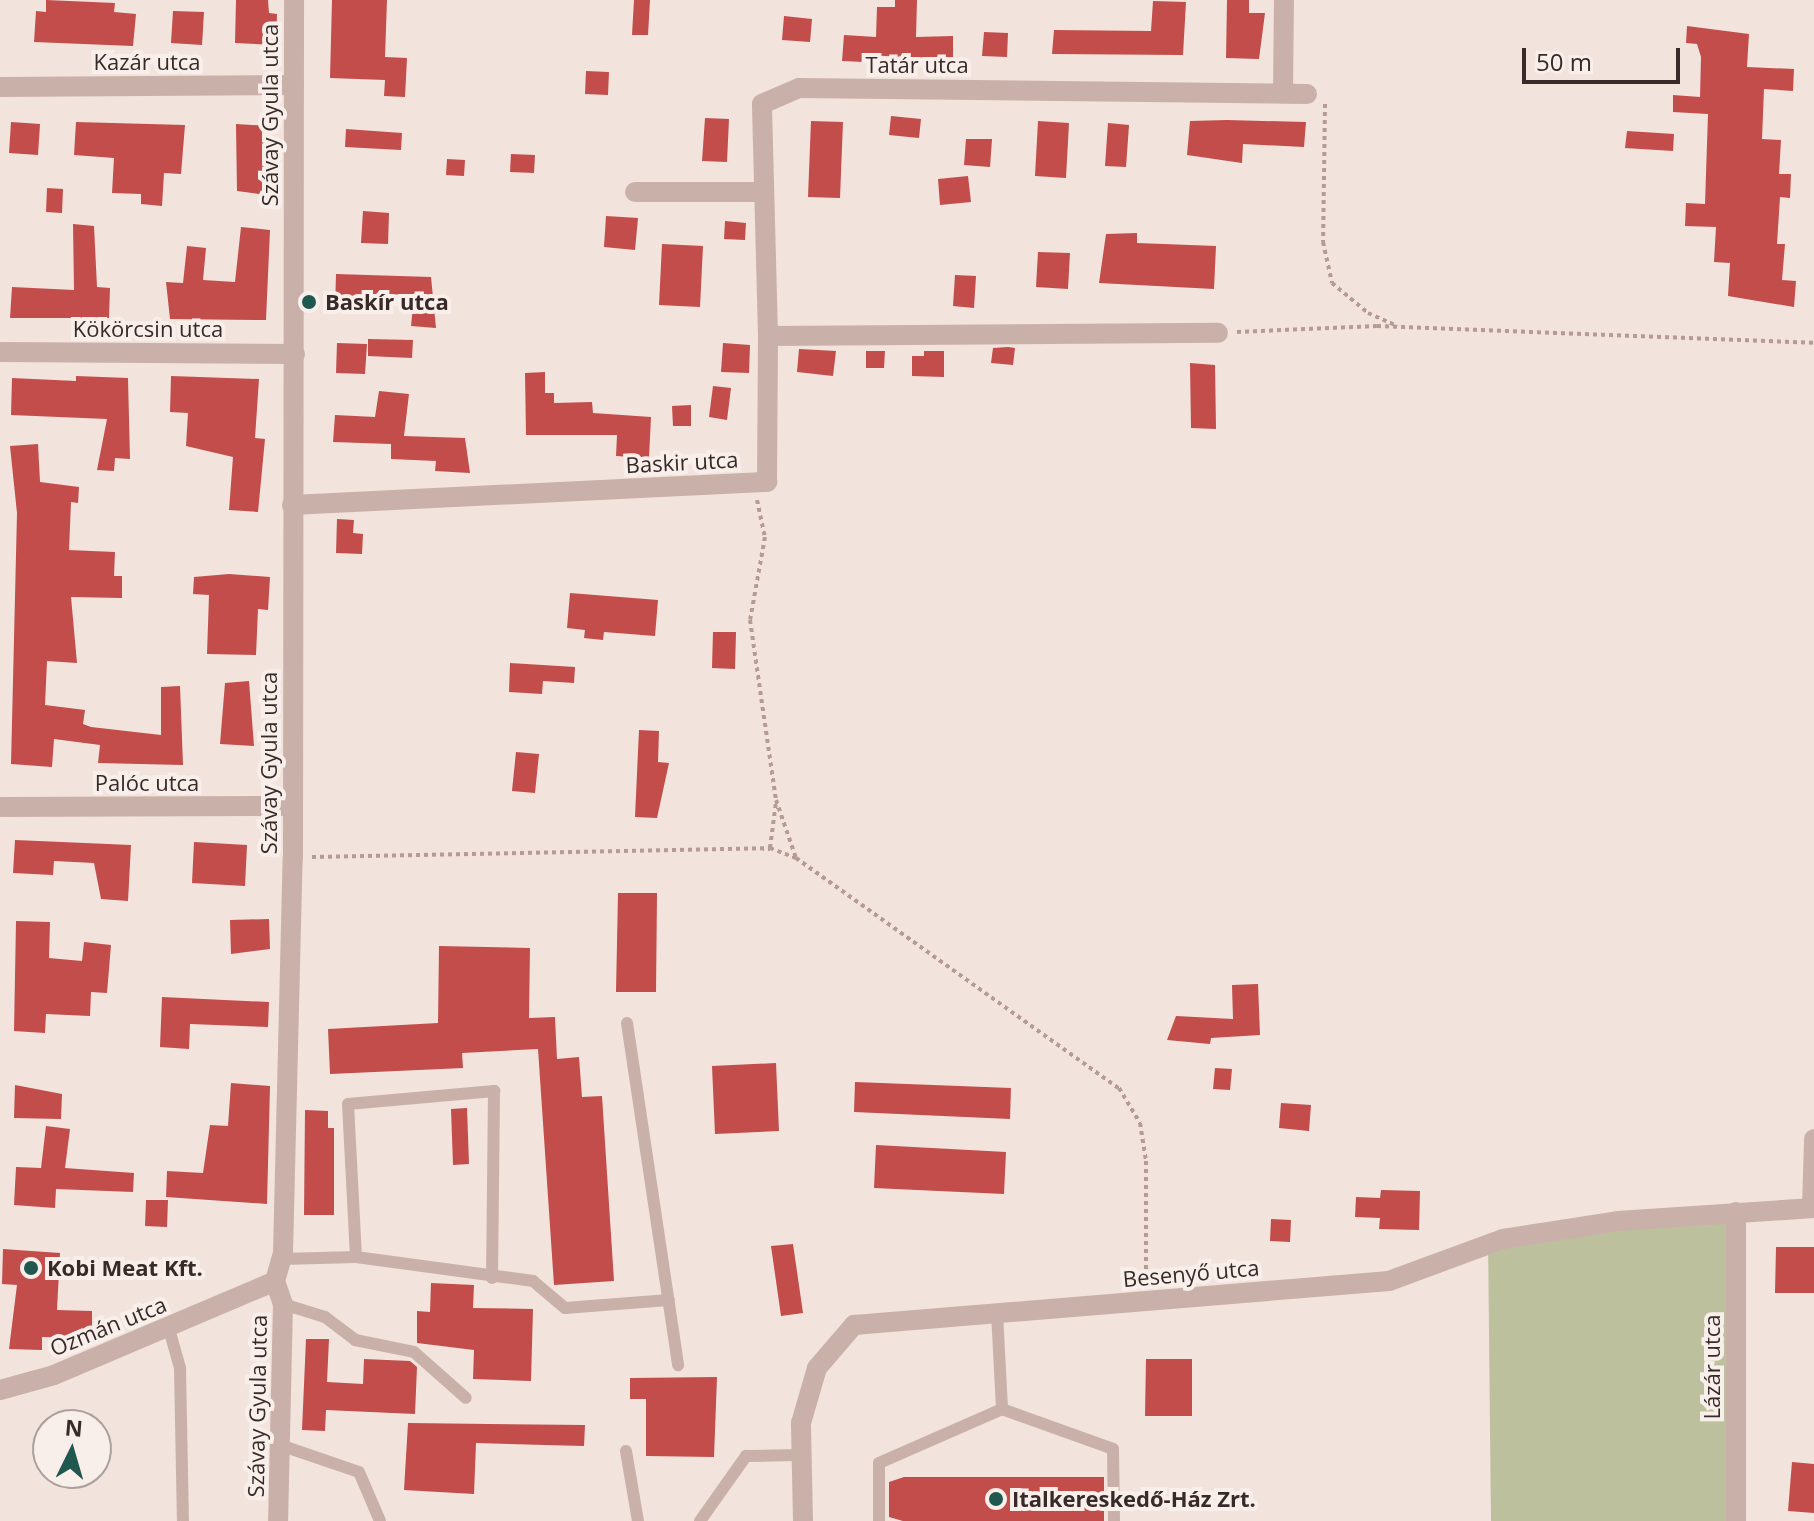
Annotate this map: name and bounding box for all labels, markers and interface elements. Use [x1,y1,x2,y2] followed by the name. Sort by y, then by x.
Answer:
[257,24,283,206] street label: Szávay Gyula utca
[1526,32,1684,82] scale bar
[1536,45,1592,78] text: 50 m
[93,49,201,75] street label: Kazár utca
[865,52,969,78] street label: Tatár utca
[325,289,449,315] place label: Baskír utca
[300,293,318,311] marker: Baskír utca
[73,316,223,342] street label: Kökörcsin utca
[625,446,739,478] street label: Baskir utca
[256,672,282,854] street label: Szávay Gyula utca
[95,770,199,796] street label: Palóc utca
[1122,1254,1260,1292] street label: Besenyő utca
[47,1255,203,1281] place label: Kobi Meat Kft.
[22,1259,40,1277] marker: Kobi Meat Kft.
[46,1291,170,1361] street label: Ozmán utca
[242,1314,272,1498] street label: Szávay Gyula utca
[1699,1314,1725,1420] street label: Lázár utca
[32,1409,112,1489] north arrow
[64,1411,84,1443] text: N
[1012,1486,1256,1512] place label: Italkereskedő-Ház Zrt.
[987,1490,1005,1508] marker: Italkereskedő-Ház Zrt.

